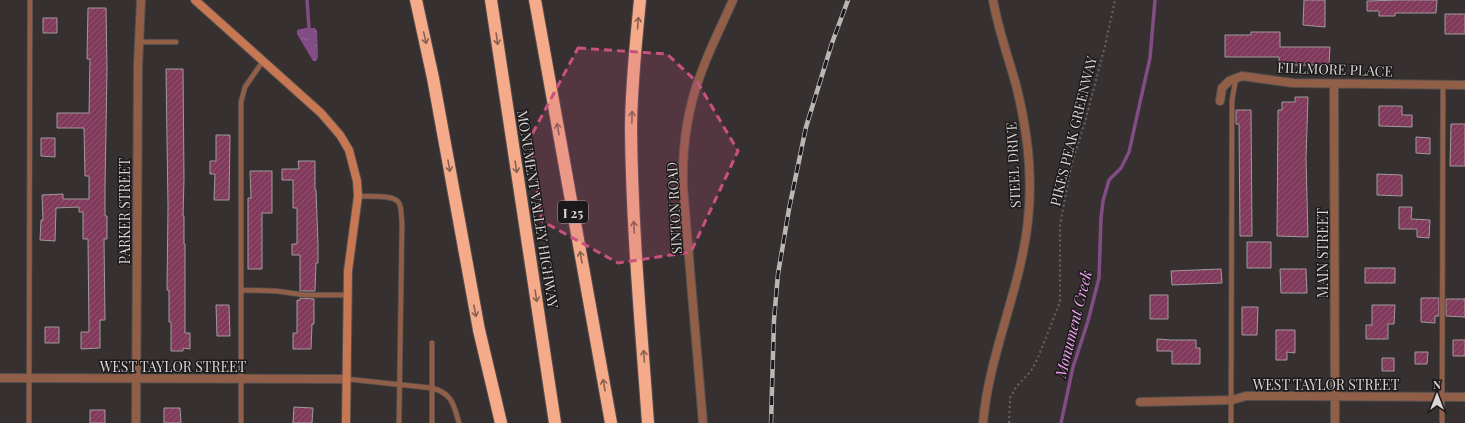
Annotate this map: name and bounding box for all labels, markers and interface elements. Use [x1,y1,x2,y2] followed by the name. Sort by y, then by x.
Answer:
[634,17,641,30] one-way arrow
[421,31,429,44] one-way arrow
[493,32,501,45] one-way arrow
[1045,53,1101,208] street label: PIKES PEAK GREENWAY
[1277,57,1393,81] street label: FILLMORE PLACE
[513,109,563,310] street label: MONUMENT VALLEY HIGHWAY
[628,111,635,124] one-way arrow
[1001,121,1025,209] street label: STEEL DRIVE
[554,123,562,136] one-way arrow
[115,158,134,264] street label: PARKER STREET
[445,159,453,172] one-way arrow
[512,160,520,173] one-way arrow
[662,161,686,255] street label: SINTON ROAD
[558,201,588,223] road number: I 25
[1313,208,1332,298] street label: MAIN STREET
[631,220,638,233] one-way arrow
[577,251,585,264] one-way arrow
[1050,268,1096,381] water label: Monument Creek
[532,289,540,302] one-way arrow
[472,304,480,317] one-way arrow
[640,350,647,363] one-way arrow
[99,357,247,376] street label: WEST TAYLOR STREET
[1252,375,1400,394] street label: WEST TAYLOR STREET
[1417,375,1457,415] north arrow
[1433,377,1441,392] text: N
[600,378,608,391] one-way arrow

